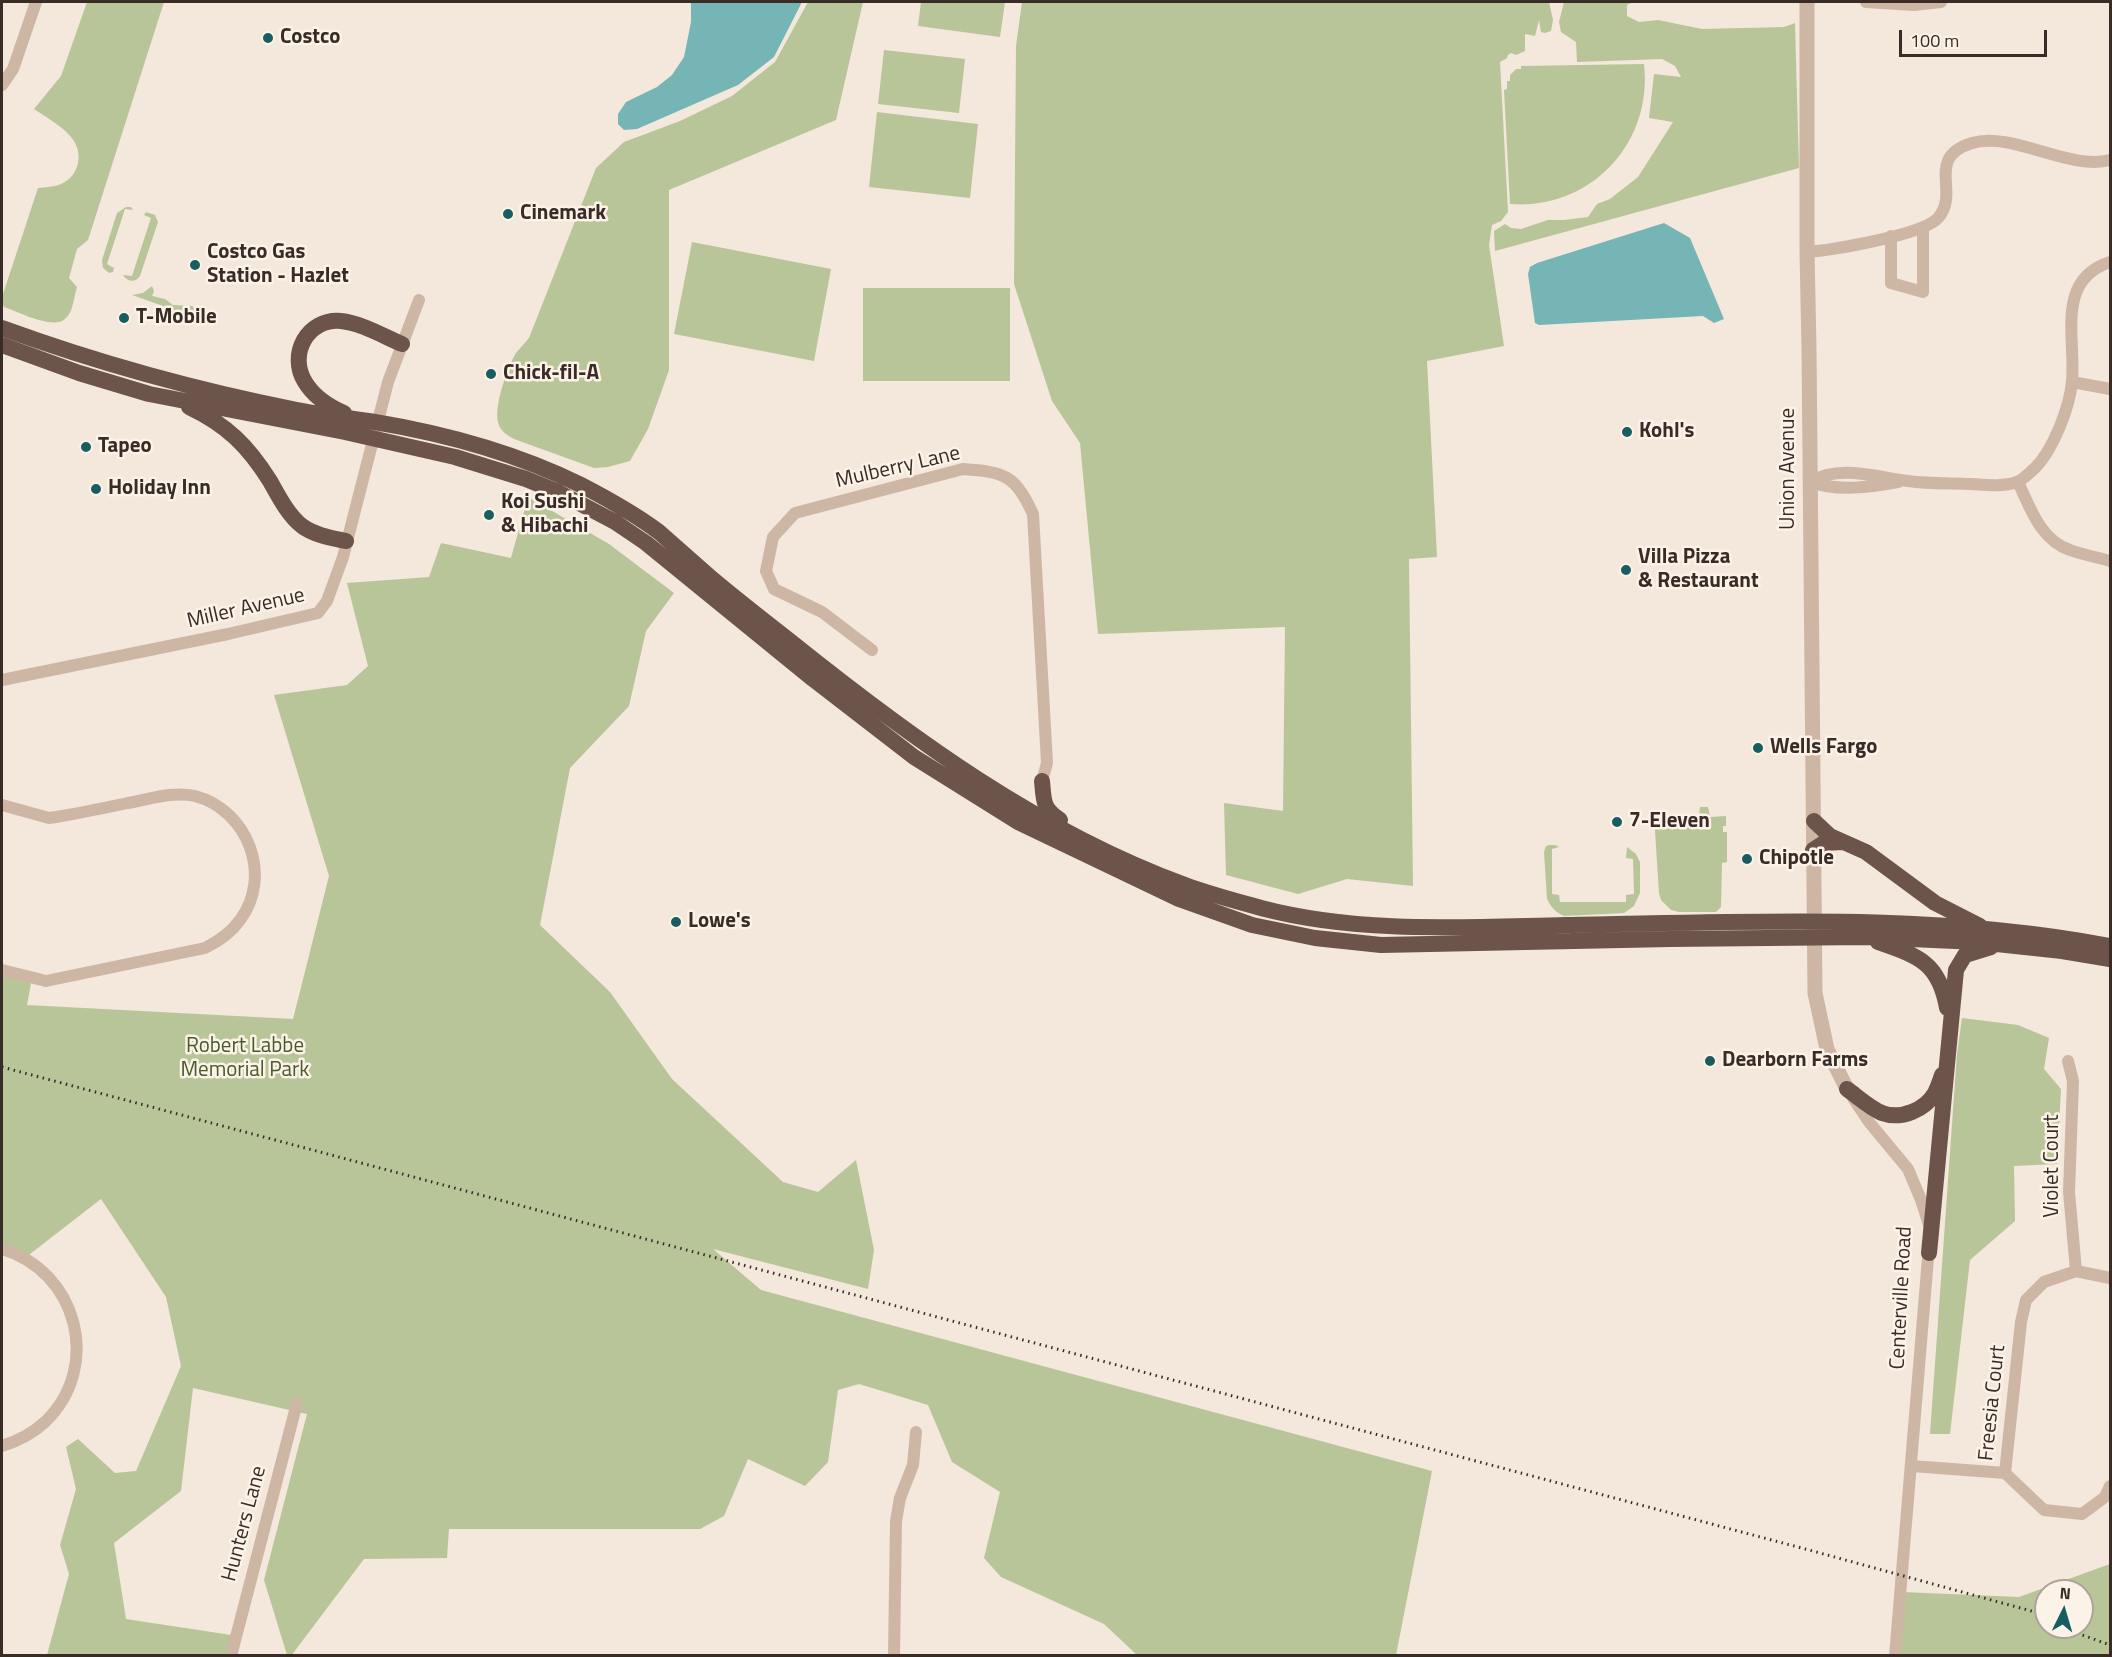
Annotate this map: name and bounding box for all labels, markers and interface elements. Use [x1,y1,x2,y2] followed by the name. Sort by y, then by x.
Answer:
[1902,18,2050,56] scale bar
[280,25,340,51] place label: Costco
[1910,27,1959,54] text: 100 m
[261,31,275,45] marker: Costco
[520,201,606,227] place label: Cinemark
[501,207,515,221] marker: Cinemark
[207,240,349,290] place label: Costco Gas Station - Hazlet
[188,258,202,272] marker: Costco Gas Station - Hazlet
[136,305,217,331] place label: T-Mobile
[117,311,131,325] marker: T-Mobile
[503,361,599,387] place label: Chick-fil-A
[484,367,498,381] marker: Chick-fil-A
[1776,408,1802,530] street label: Union Avenue
[1639,419,1694,445] place label: Kohl's
[1620,425,1634,439] marker: Kohl's
[98,434,152,460] place label: Tapeo
[79,440,93,454] marker: Tapeo
[833,441,963,495] street label: Mulberry Lane
[108,476,211,502] place label: Holiday Inn
[89,482,103,496] marker: Holiday Inn
[501,490,589,540] place label: Koi Sushi & Hibachi
[482,508,496,522] marker: Koi Sushi & Hibachi
[1638,545,1759,595] place label: Villa Pizza & Restaurant
[1619,563,1633,577] marker: Villa Pizza & Restaurant
[185,583,307,635] street label: Miller Avenue
[1770,735,1877,761] place label: Wells Fargo
[1751,741,1765,755] marker: Wells Fargo
[1629,809,1710,835] place label: 7-Eleven
[1610,815,1624,829] marker: 7-Eleven
[1759,846,1834,872] place label: Chipotle
[1740,852,1754,866] marker: Chipotle
[688,909,751,935] place label: Lowe's
[669,915,683,929] marker: Lowe's
[181,1034,309,1084] park label: Robert Labbe Memorial Park
[1722,1048,1868,1074] place label: Dearborn Farms
[1703,1054,1717,1068] marker: Dearborn Farms
[2040,1114,2066,1218] street label: Violet Court
[1886,1226,1918,1370] street label: Centerville Road
[1974,1344,2012,1462] street label: Freesia Court
[217,1463,273,1585] street label: Hunters Lane
[2034,1579,2094,1639] north arrow
[2059,1581,2072,1605] text: N

